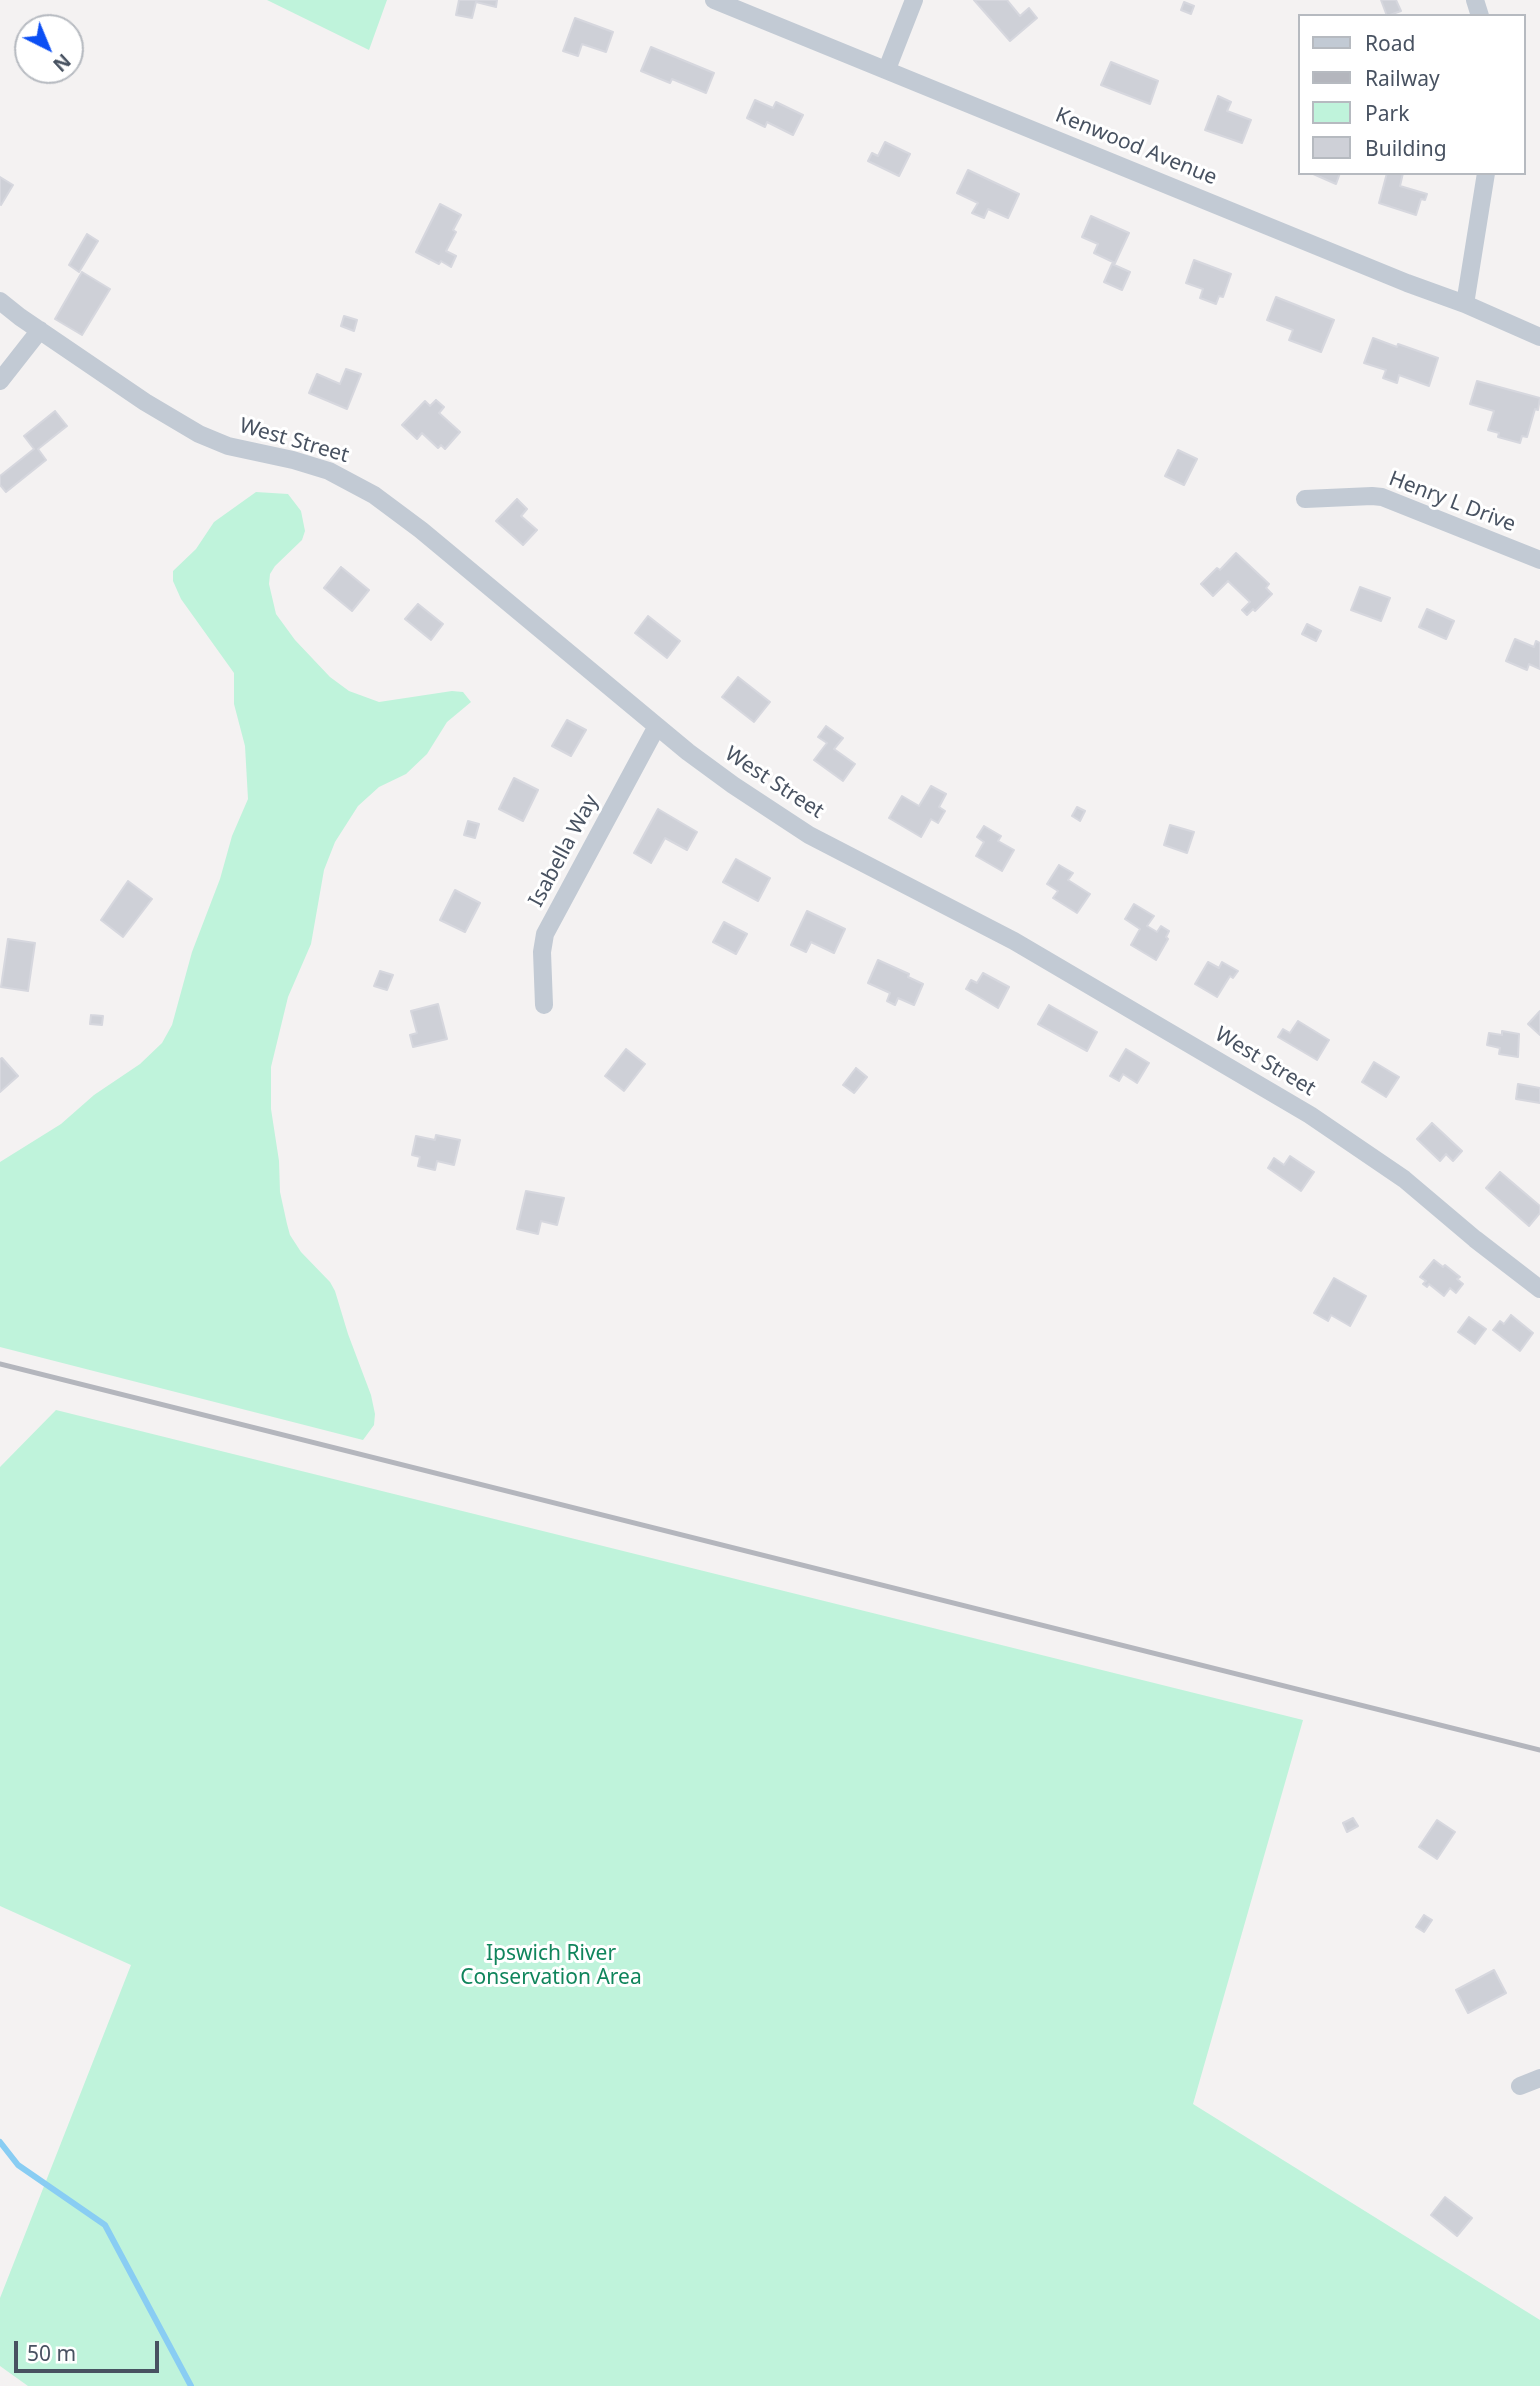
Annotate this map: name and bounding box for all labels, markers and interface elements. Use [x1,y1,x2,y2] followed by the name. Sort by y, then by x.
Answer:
[14,14,84,84] north arrow
[1298,14,1526,175] legend
[1365,29,1415,57] text: Road
[47,48,76,78] text: N
[1365,64,1440,92] text: Railway
[1365,99,1409,127] text: Park
[1052,103,1220,191] street label: Kenwood Avenue
[1365,134,1447,162] text: Building
[236,413,352,469] street label: West Street
[1385,466,1519,538] street label: Henry L Drive
[720,742,828,824] street label: West Street
[524,791,604,911] street label: Isabella Way
[1210,1022,1320,1102] street label: West Street
[460,1941,642,1991] park label: Ipswich River Conservation Area
[18,2326,163,2370] scale bar
[27,2339,76,2367] text: 50 m

